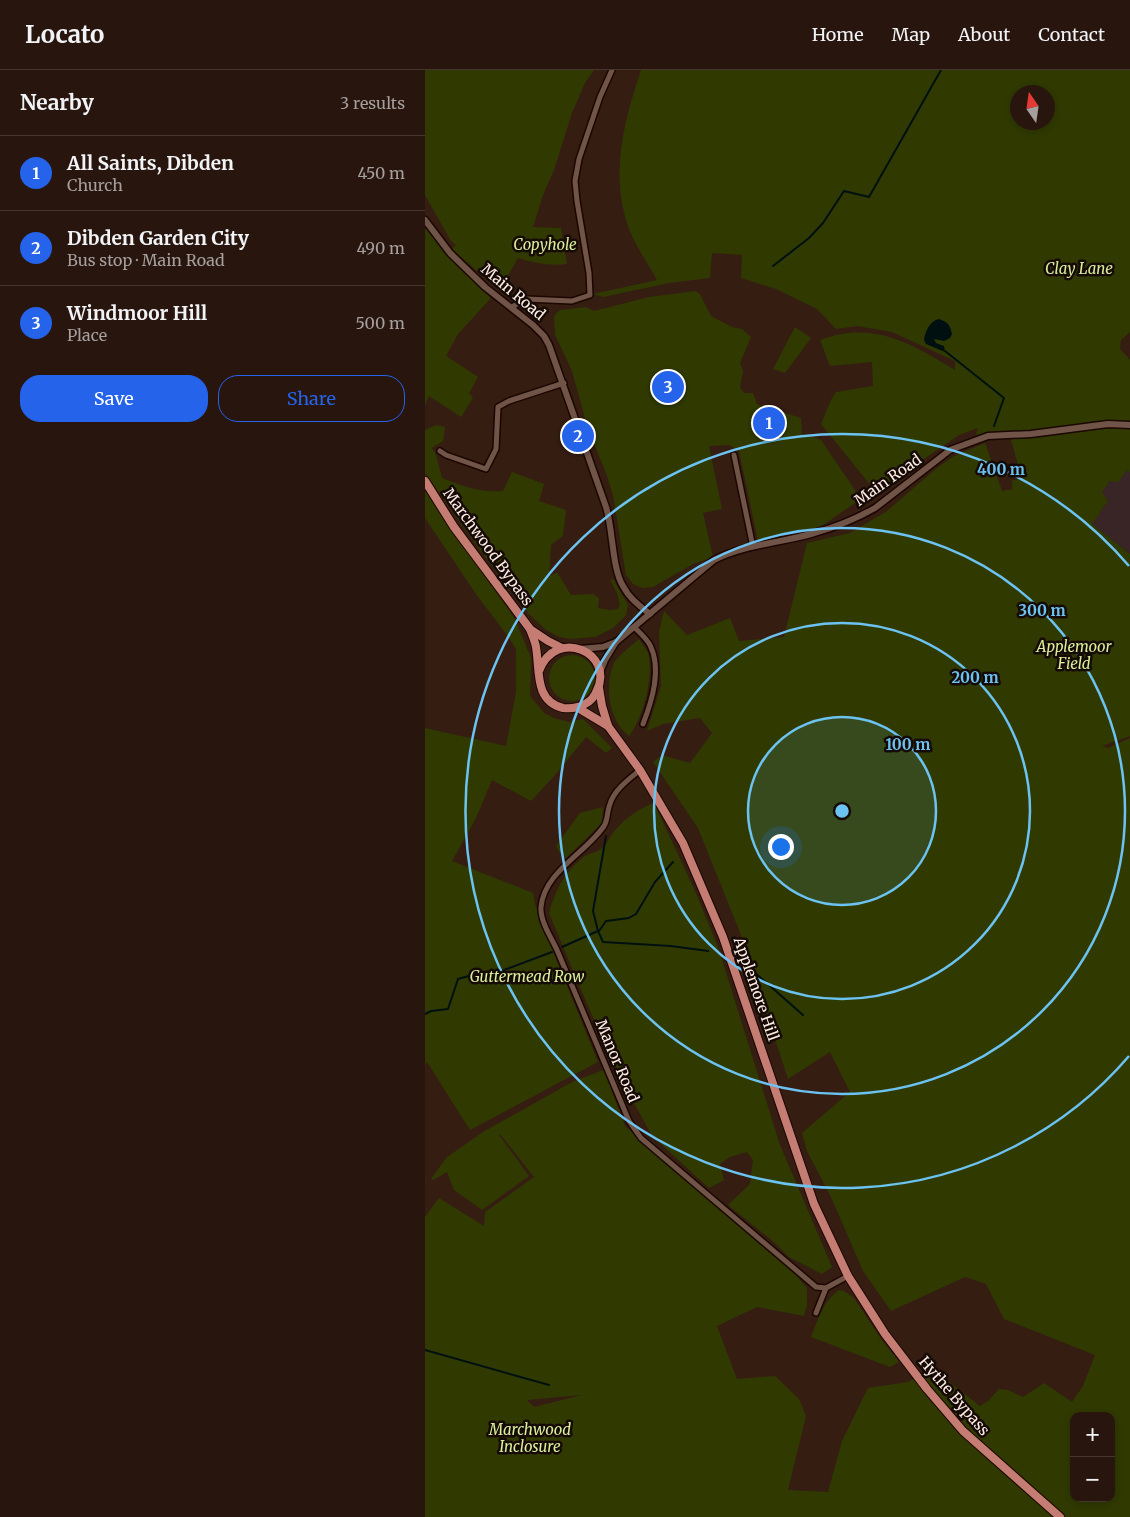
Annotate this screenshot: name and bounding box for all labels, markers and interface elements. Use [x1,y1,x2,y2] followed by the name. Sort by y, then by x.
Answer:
[25,19,104,50] text: Locato
[812,23,864,46] text: Home
[892,23,930,46] text: Map
[958,23,1010,46] text: About
[1038,23,1105,46] text: Contact
[1010,85,1055,130] north arrow
[20,89,94,116] text: Nearby
[340,93,405,113] text: 3 results
[67,151,234,175] text: All Saints, Dibden
[32,163,40,183] text: 1
[357,163,405,183] text: 450 m
[67,175,123,195] text: Church
[67,226,249,250] text: Dibden Garden City
[513,235,577,254] park label: Copyhole
[31,238,41,258] text: 2
[356,238,405,258] text: 490 m
[67,250,225,270] text: Bus stop · Main Road
[477,259,549,324] street label: Main Road
[1045,259,1113,278] park label: Clay Lane
[67,301,207,325] text: Windmoor Hill
[31,313,41,333] text: 3
[355,313,405,333] text: 500 m
[67,325,107,345] text: Place
[652,368,684,406] pin: 3
[20,375,208,422] button: Save
[218,375,405,422] button: Share
[753,404,785,442] pin: 1
[562,417,594,455] pin: 2
[850,450,925,510] street label: Main Road
[977,460,1025,479] text: 400 m
[439,484,537,609] street label: Marchwood Bypass
[1018,601,1066,620] text: 300 m
[1036,637,1112,673] park label: Applemoor Field
[951,668,999,687] text: 200 m
[886,735,930,754] text: 100 m
[833,802,851,820] centre of rings
[768,834,794,860] your location
[729,933,783,1044] street label: Applemore Hill
[470,967,585,986] park label: Guttermead Row
[591,1016,643,1105] street label: Manor Road
[915,1352,994,1439] street label: Hythe Bypass
[1070,1412,1115,1502] map controls
[1070,1412,1115,1457] button: +
[488,1420,571,1456] park label: Marchwood Inclosure
[1070,1457,1115,1502] button: −

